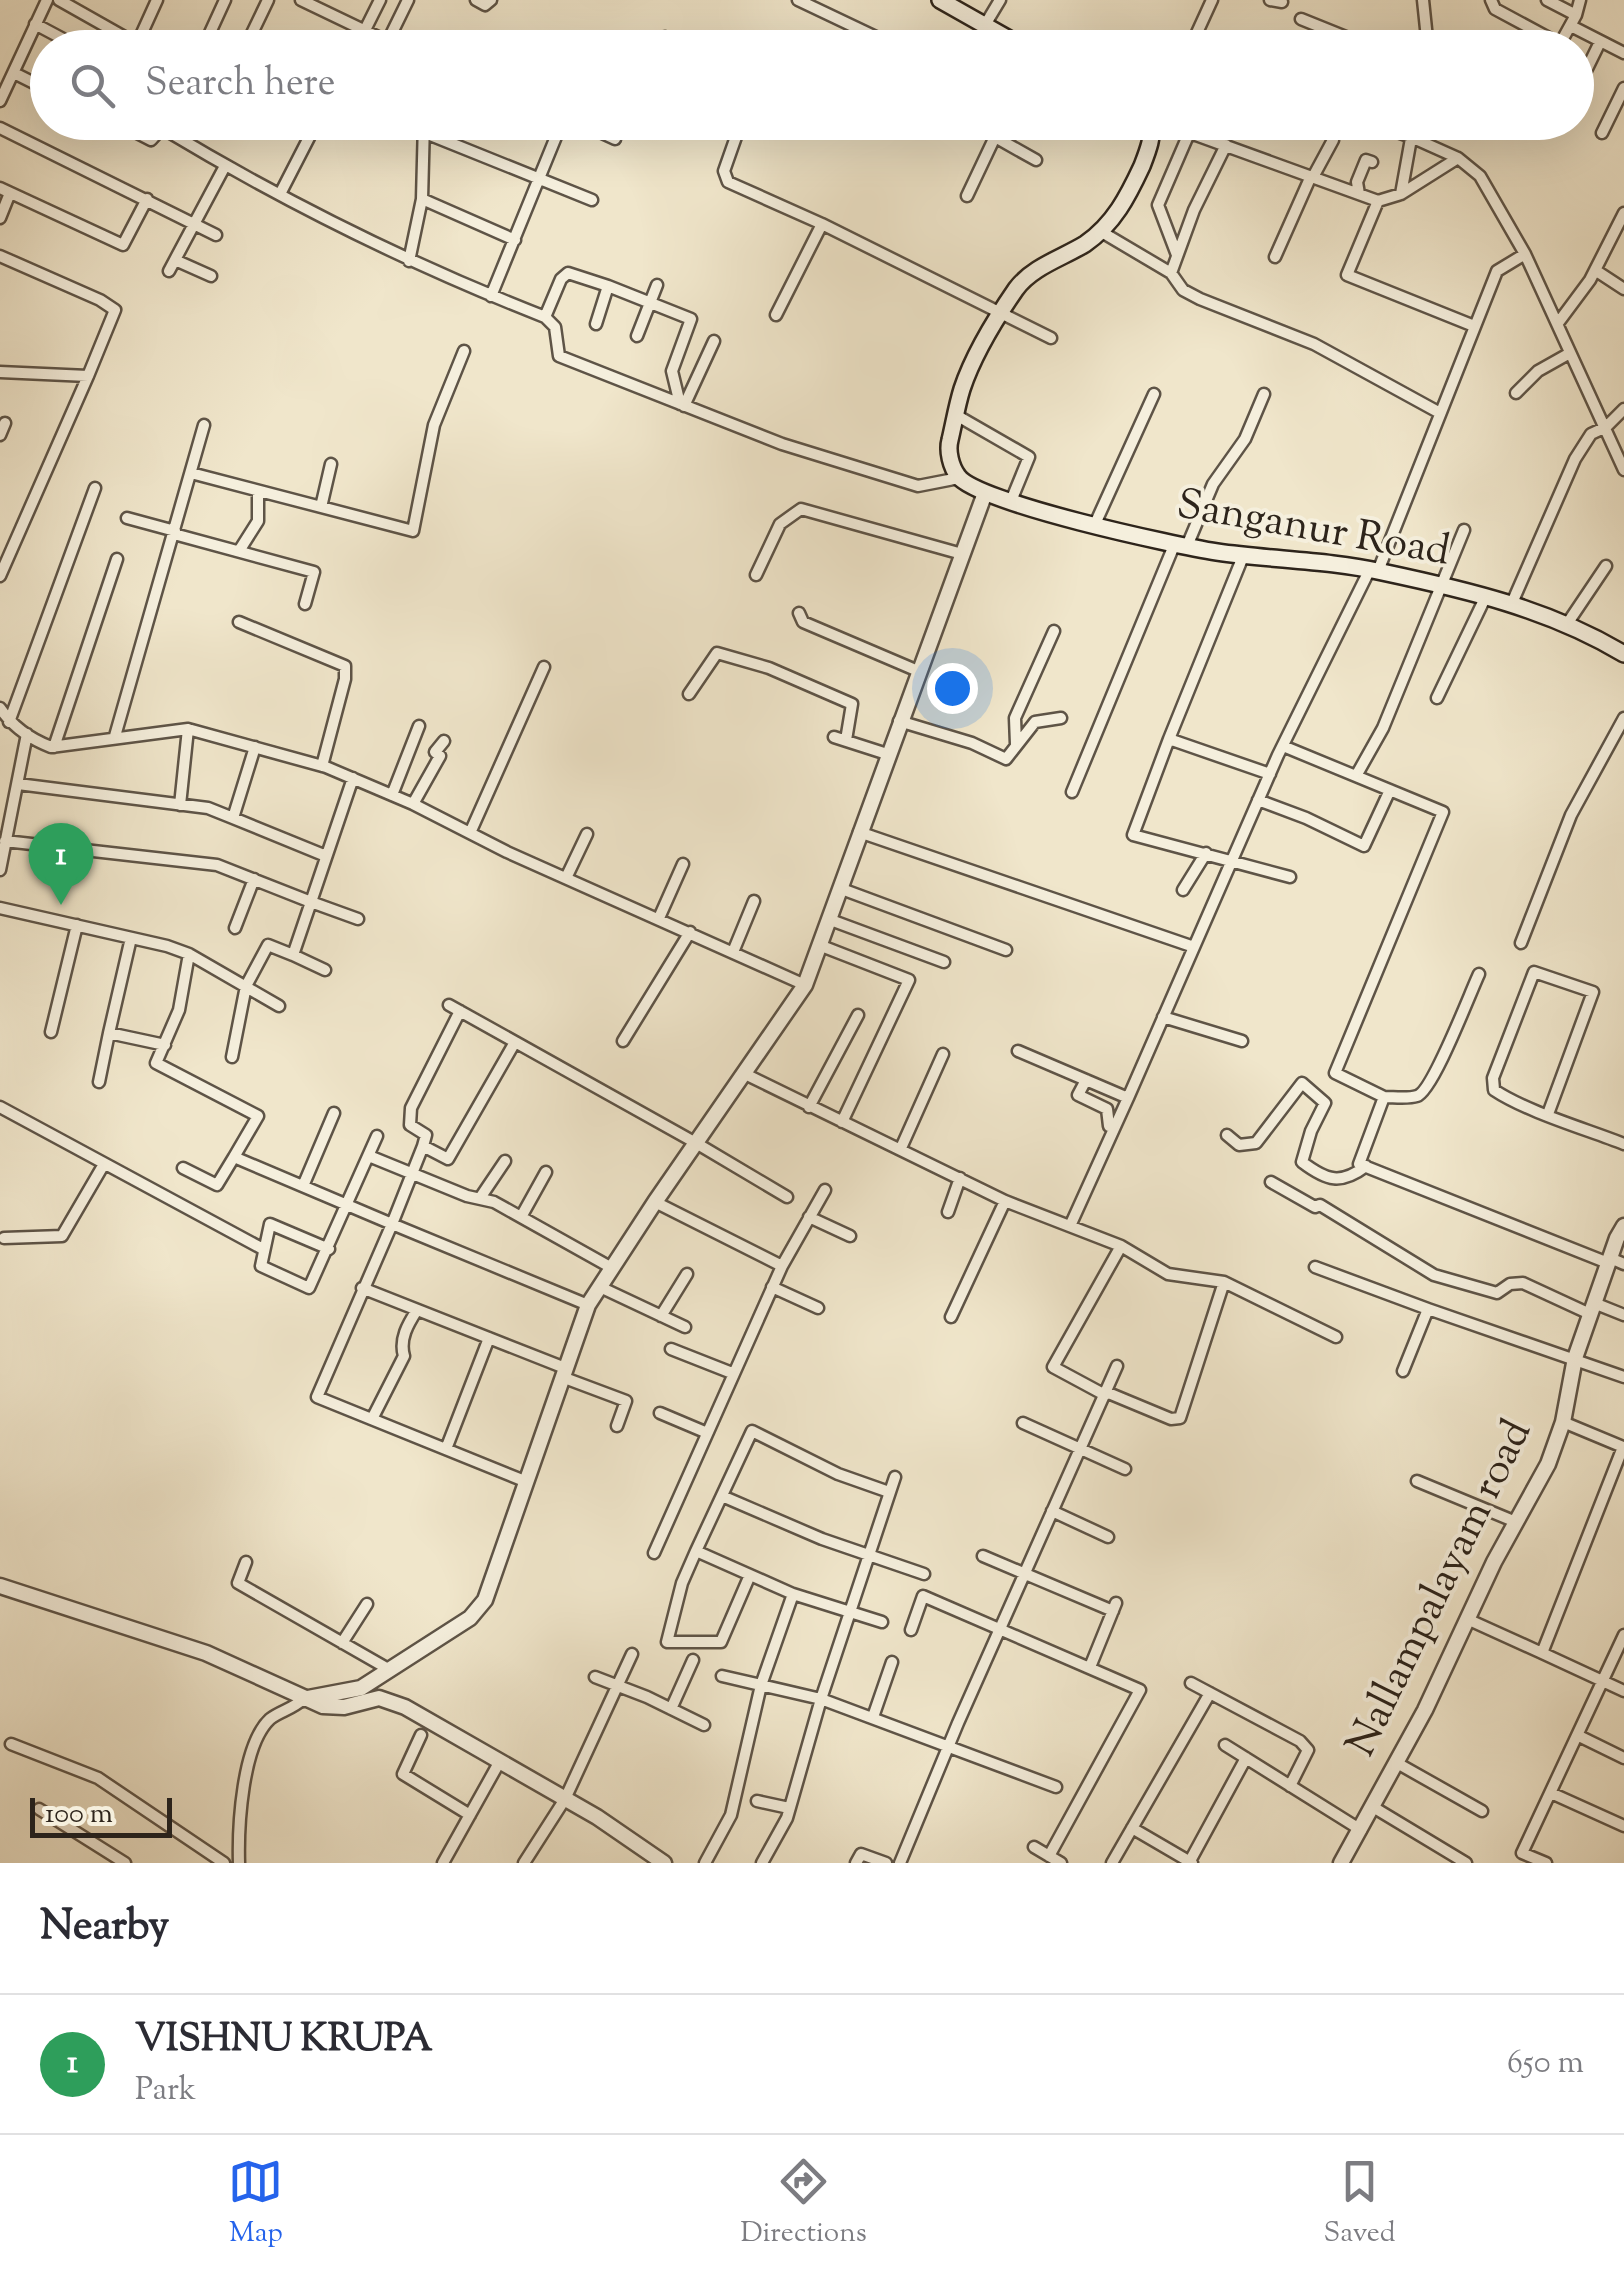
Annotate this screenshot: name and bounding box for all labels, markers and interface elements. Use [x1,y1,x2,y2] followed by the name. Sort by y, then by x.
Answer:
[30,30,1594,140] search box
[65,58,120,113] icon: search
[145,58,336,112] text: Search here
[1172,476,1454,584] street label: Sanganur Road
[927,663,978,714] your location
[28,822,94,905] pin: 1
[1333,1410,1549,1768] street label: Nallampalayam road
[30,1793,172,1838] scale bar
[45,1795,113,1835] text: 100 m
[40,1898,169,1958] text: Nearby
[135,2014,433,2068] text: VISHNU KRUPA
[67,2041,78,2087] text: 1
[1507,2041,1584,2087] text: 650 m
[135,2068,196,2114] text: Park
[228,2154,283,2254] tab: Map
[740,2154,867,2254] tab: Directions
[1324,2154,1396,2254] tab: Saved

